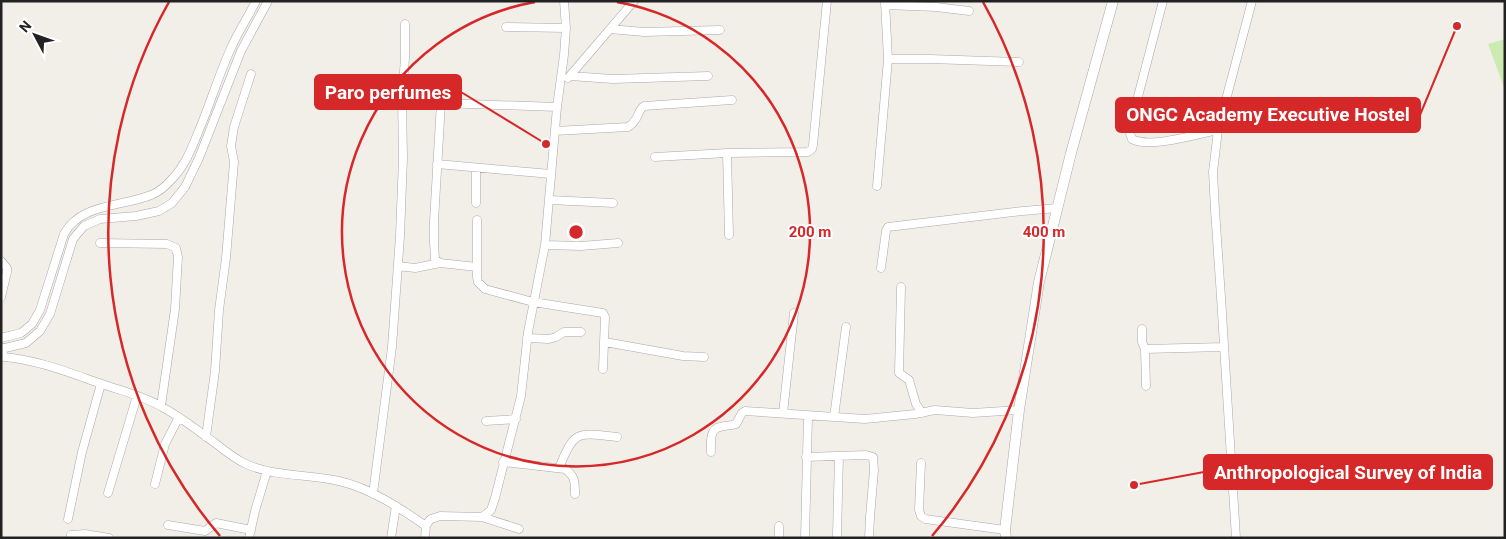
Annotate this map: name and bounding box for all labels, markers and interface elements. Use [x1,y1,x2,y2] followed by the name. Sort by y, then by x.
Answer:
[10,10,60,60] north arrow
[16,17,34,35] text: N
[315,75,461,109] callout: Paro perfumes
[325,81,451,104] text: Paro perfumes
[1116,98,1420,132] callout: ONGC Academy Executive Hostel
[1126,103,1410,126] text: ONGC Academy Executive Hostel
[567,223,585,241] centre of rings
[789,223,831,241] text: 200 m
[1023,223,1065,241] text: 400 m
[1204,455,1492,489] callout: Anthropological Survey of India
[1214,461,1482,484] text: Anthropological Survey of India

